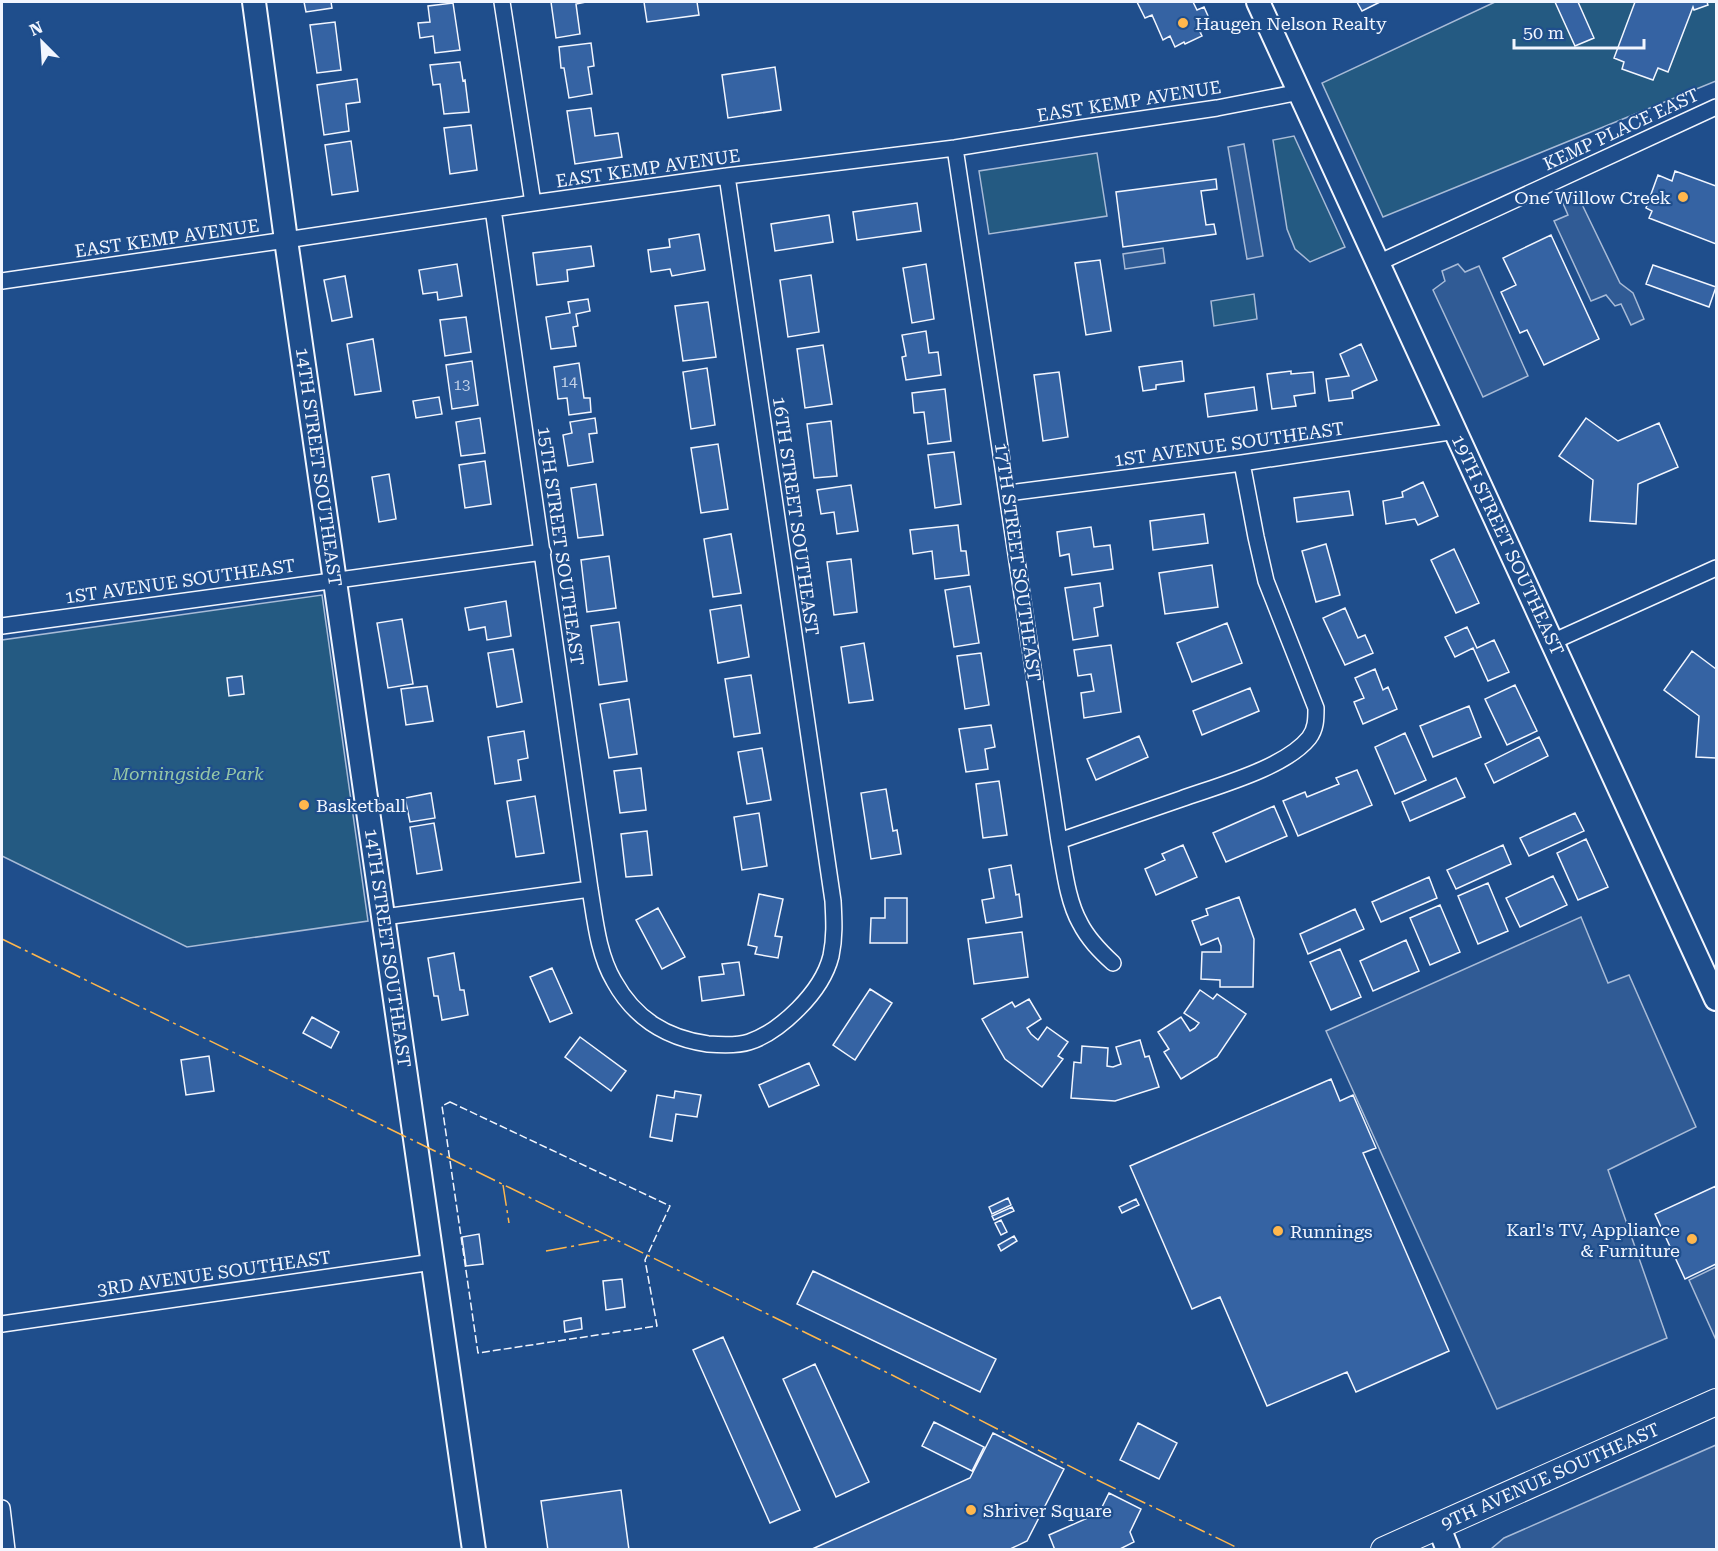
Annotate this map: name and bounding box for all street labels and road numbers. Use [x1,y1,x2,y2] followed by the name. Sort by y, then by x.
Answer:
[1035,76,1223,126] street label: EAST KEMP AVENUE
[1540,84,1702,174] street label: KEMP PLACE EAST
[554,145,742,191] street label: EAST KEMP AVENUE
[73,215,261,261] street label: EAST KEMP AVENUE
[292,346,346,588] street label: 14TH STREET SOUTHEAST
[769,395,823,637] street label: 16TH STREET SOUTHEAST
[1112,417,1346,471] street label: 1ST AVENUE SOUTHEAST
[534,425,588,667] street label: 15TH STREET SOUTHEAST
[1448,431,1568,659] street label: 19TH STREET SOUTHEAST
[991,441,1045,683] street label: 17TH STREET SOUTHEAST
[63,554,297,608] street label: 1ST AVENUE SOUTHEAST
[361,827,415,1069] street label: 14TH STREET SOUTHEAST
[96,1246,332,1300] street label: 3RD AVENUE SOUTHEAST
[1438,1418,1662,1534] street label: 9TH AVENUE SOUTHEAST

